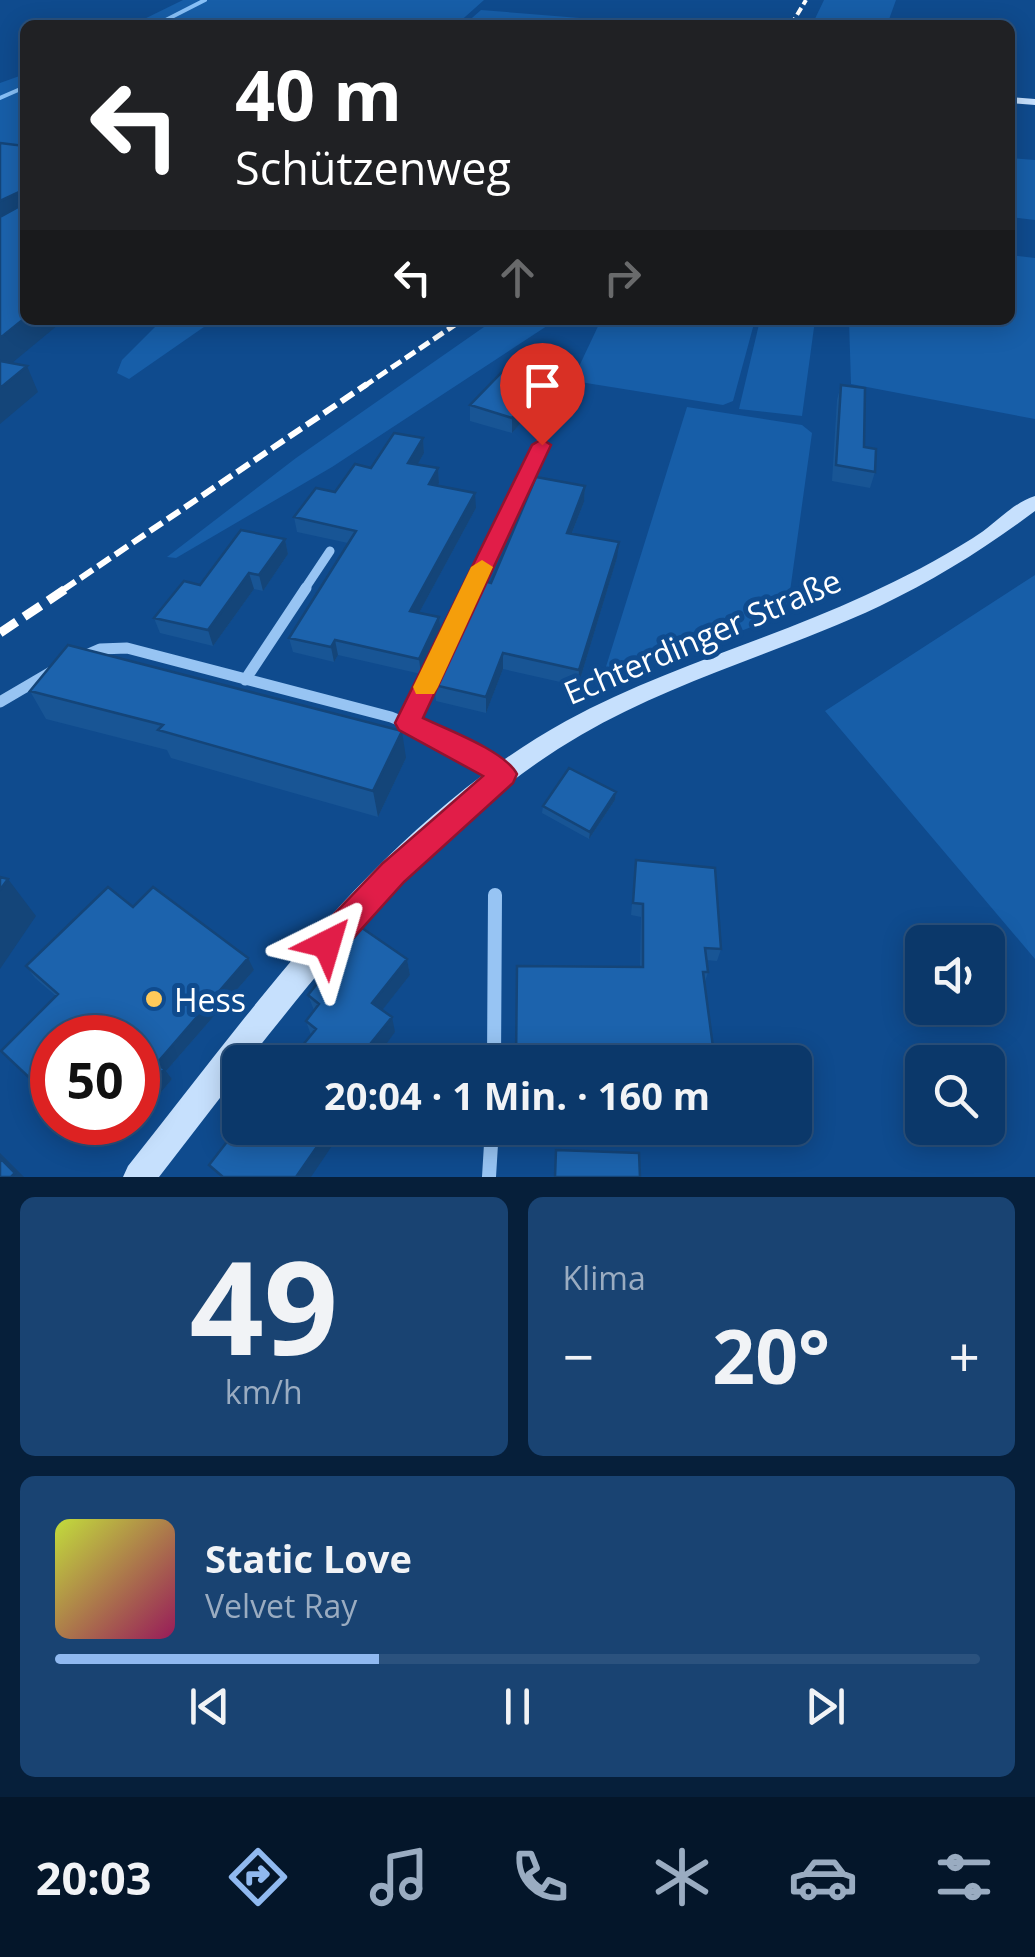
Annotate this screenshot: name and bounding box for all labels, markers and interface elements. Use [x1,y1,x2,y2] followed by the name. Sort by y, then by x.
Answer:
[235,46,402,142] text: 40 m
[70,60,200,190] icon: left
[235,137,511,198] text: Schützenweg
[385,250,440,305] icon: left
[490,250,545,305] icon: ahead
[595,250,650,305] icon: right
[500,343,585,446] pin
[515,358,570,413] icon: arrive
[557,558,847,714] street label: Echterdinger Straße
[275,892,379,996] position arrow
[905,925,1005,1145] map controls
[905,925,1005,1025] button: sound
[174,978,246,1021] place label: Hess
[143,988,165,1010] marker: Hess
[30,1015,160,1145] speed limit sign: 50
[905,1045,1005,1145] button: search
[324,1069,710,1121] text: 20:04 · 1 Min. · 160 m
[189,1216,338,1393] text: 49
[563,1256,646,1299] text: Klima
[712,1304,830,1406] text: 20°
[563,1318,594,1393] text: −
[949,1318,980,1393] text: +
[225,1370,303,1413] text: km/h
[205,1532,412,1584] text: Static Love
[205,1584,357,1627] text: Velvet Ray
[182,1679,237,1734] icon: previous
[490,1679,545,1734] icon: pause
[798,1679,853,1734] icon: next
[223,1842,293,1912] icon: directions
[364,1842,434,1912] icon: music
[505,1842,575,1912] icon: phone
[647,1842,717,1912] icon: climate
[788,1842,858,1912] icon: car
[929,1842,999,1912] icon: filters
[36,1847,151,1908] text: 20:03

